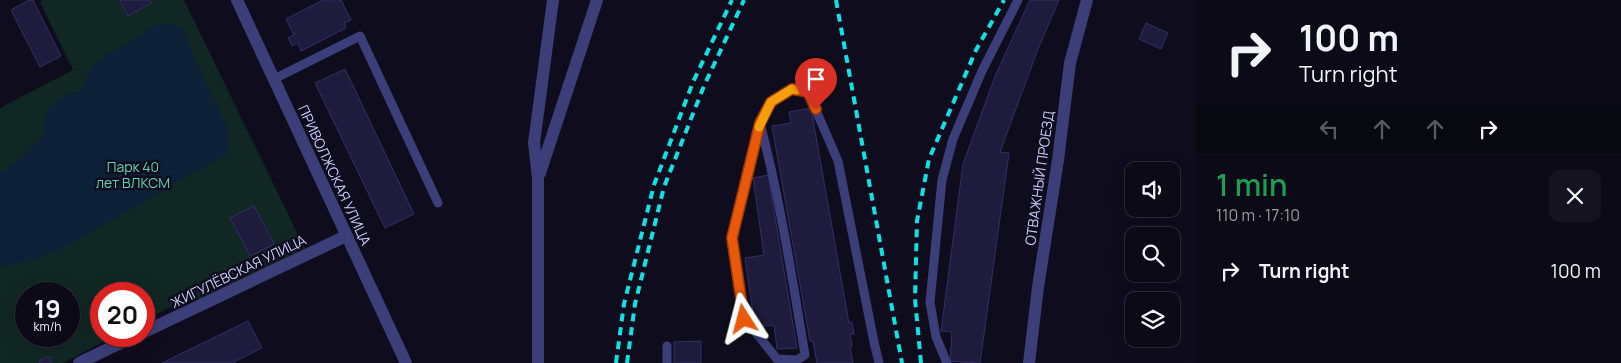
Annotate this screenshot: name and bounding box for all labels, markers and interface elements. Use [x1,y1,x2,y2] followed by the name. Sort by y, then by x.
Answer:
[1299,14,1399,62] text: 100 m
[1216,20,1281,85] icon: right
[795,58,837,109] pin
[1299,59,1397,89] text: Turn right
[802,65,830,93] icon: arrive
[294,102,376,248] street label: ПРИВОЛЖСКАЯ УЛИЦА
[1020,110,1058,246] street label: ОТВАЖНЫЙ ПРОЕЗД
[1315,115,1343,143] icon: left
[1368,115,1396,143] icon: ahead
[1421,115,1449,143] icon: ahead
[1474,115,1502,143] icon: right
[96,157,170,192] park label: Парк 40 лет ВЛКСМ
[1125,162,1180,347] map controls
[1125,162,1180,217] button: sound
[1216,164,1288,205] text: 1 min
[1549,170,1601,222] button: close
[1216,204,1300,226] text: 110 m · 17:10
[1125,227,1180,282] button: search
[167,230,309,312] street label: ЖИГУЛЁВСКАЯ УЛИЦА
[1216,257,1244,285] icon: right
[1259,258,1349,284] text: Turn right
[1550,258,1601,284] text: 100 m
[90,282,155,347] speed limit sign: 20
[34,291,61,326] text: 19
[717,292,769,344] position arrow
[1125,292,1180,347] button: layers
[34,318,61,335] text: km/h

